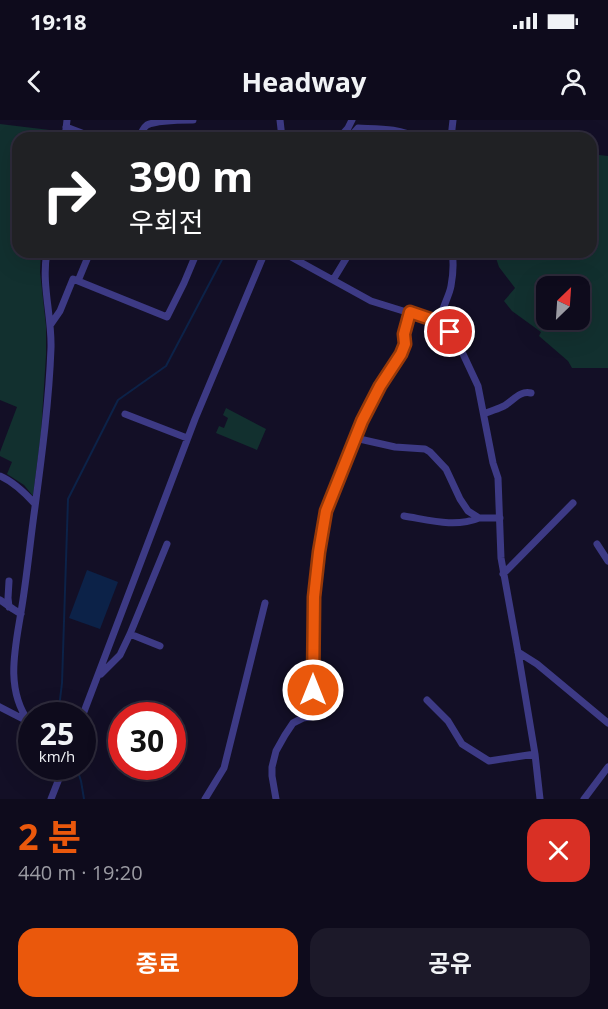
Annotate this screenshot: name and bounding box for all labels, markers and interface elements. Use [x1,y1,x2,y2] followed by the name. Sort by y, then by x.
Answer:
[30,6,87,36] text: 19:18
[242,63,366,100] text: Headway
[18,65,51,98] icon: back
[557,65,590,98] icon: person
[129,147,253,204] text: 390 m
[30,156,108,234] icon: right
[129,203,204,240] text: 우회전
[536,276,590,330] north arrow
[536,276,590,330] map controls
[424,306,475,357] pin
[433,315,466,348] icon: arrive
[281,658,345,722] position arrow
[108,702,186,780] speed limit sign: 30
[40,713,74,754] text: 25
[39,746,75,766] text: km/h
[18,812,81,861] text: 2 분
[527,819,590,882] button: close
[18,859,143,886] text: 440 m · 19:20
[18,928,298,997] button: 종료
[310,928,590,997] button: 공유

